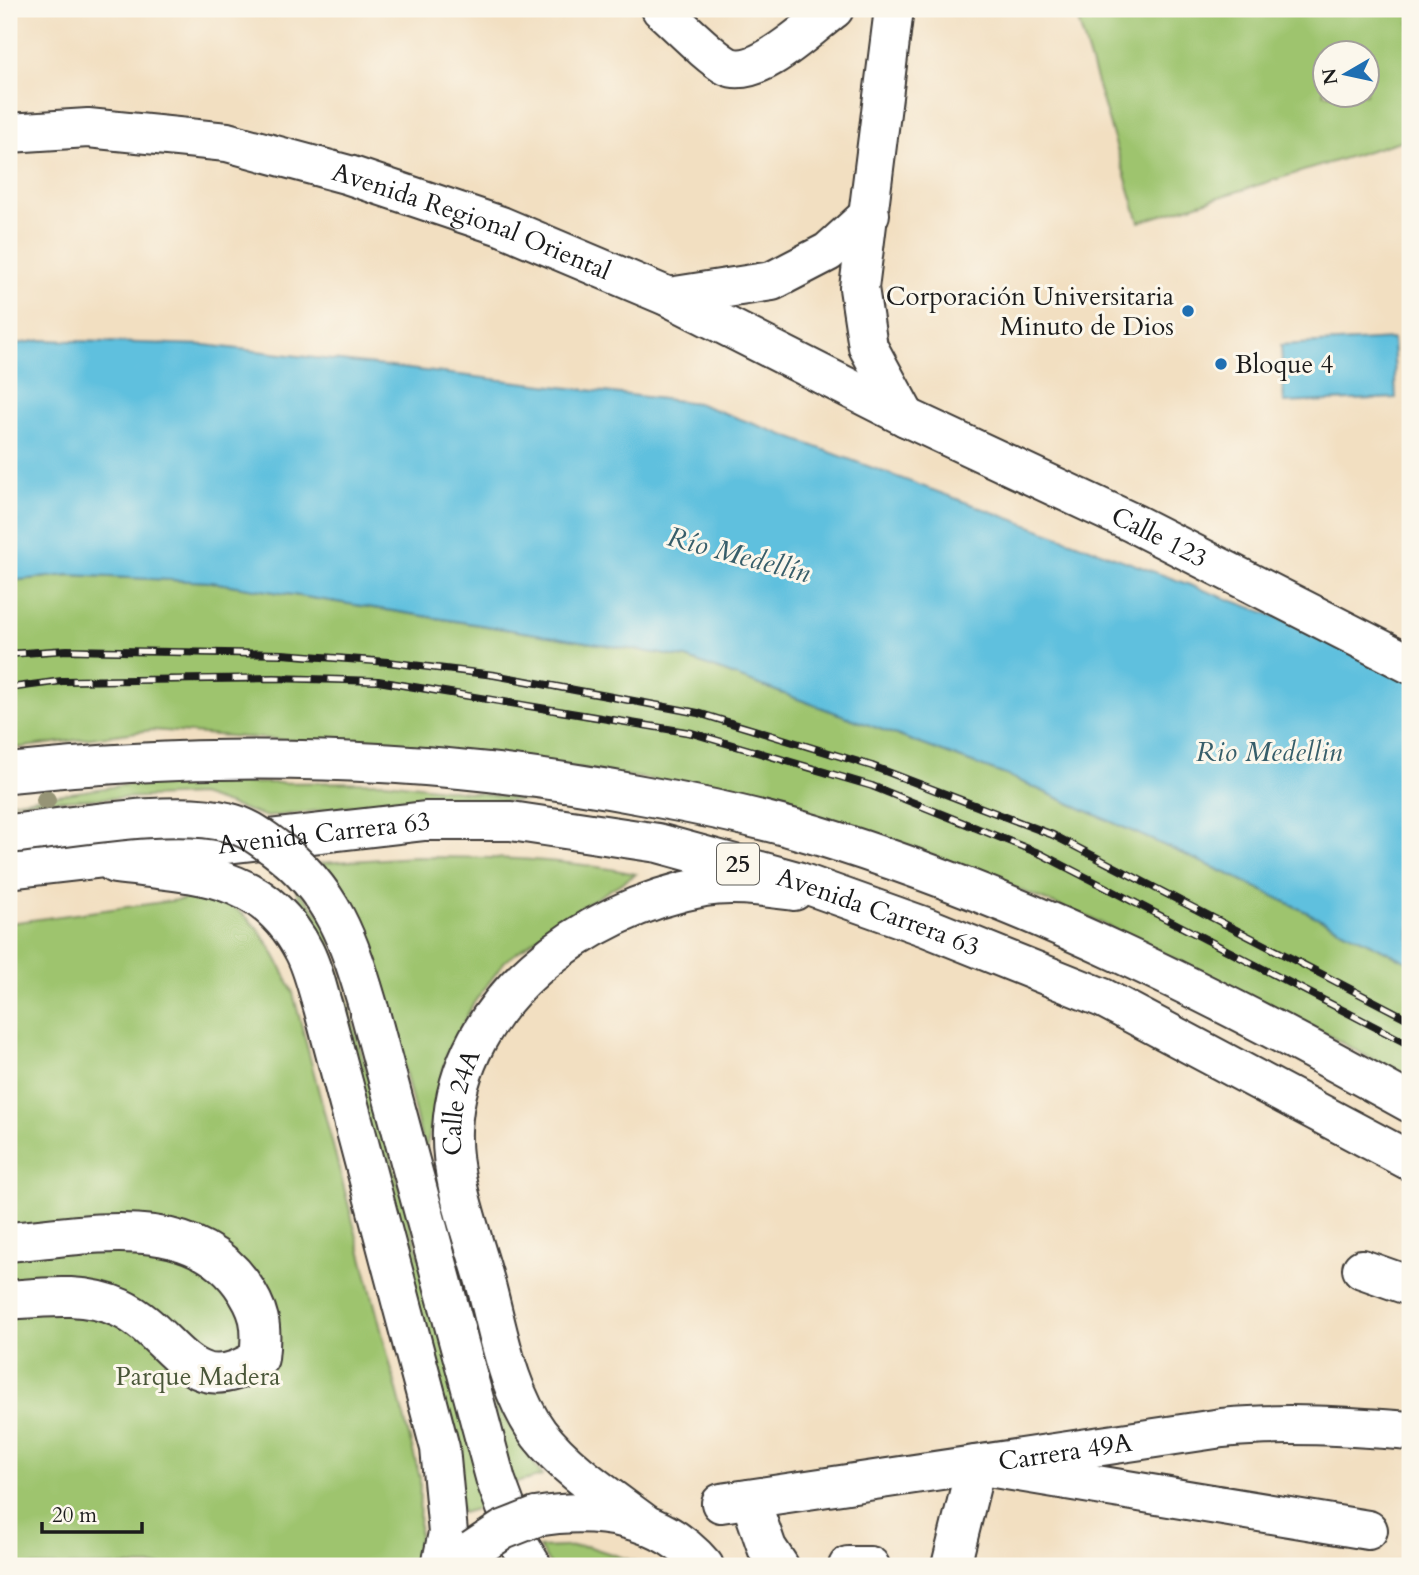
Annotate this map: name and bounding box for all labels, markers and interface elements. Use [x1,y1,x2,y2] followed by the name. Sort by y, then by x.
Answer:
[1310,38,1380,108] north arrow
[1316,66,1344,87] text: N
[328,154,617,289] street label: Avenida Regional Oriental
[886,279,1174,344] place label: Corporación Universitaria Minuto de Dios
[1180,303,1196,319] marker: Corporación Universitaria Minuto de Dios
[1235,347,1334,382] place label: Bloque 4
[1213,356,1229,372] marker: Bloque 4
[1106,498,1213,576] street label: Calle 123
[663,518,815,592] water label: Río Medellín
[1196,733,1343,771] water label: Rio Medellin
[216,804,432,863] street label: Avenida Carrera 63
[717,844,759,884] road number: 25
[773,859,985,965] street label: Avenida Carrera 63
[435,1043,489,1157] street label: Calle 24A
[115,1359,281,1394] park label: Parque Madera
[996,1425,1135,1479] street label: Carrera 49A
[42,1491,142,1535] scale bar
[52,1501,97,1530] text: 20 m

